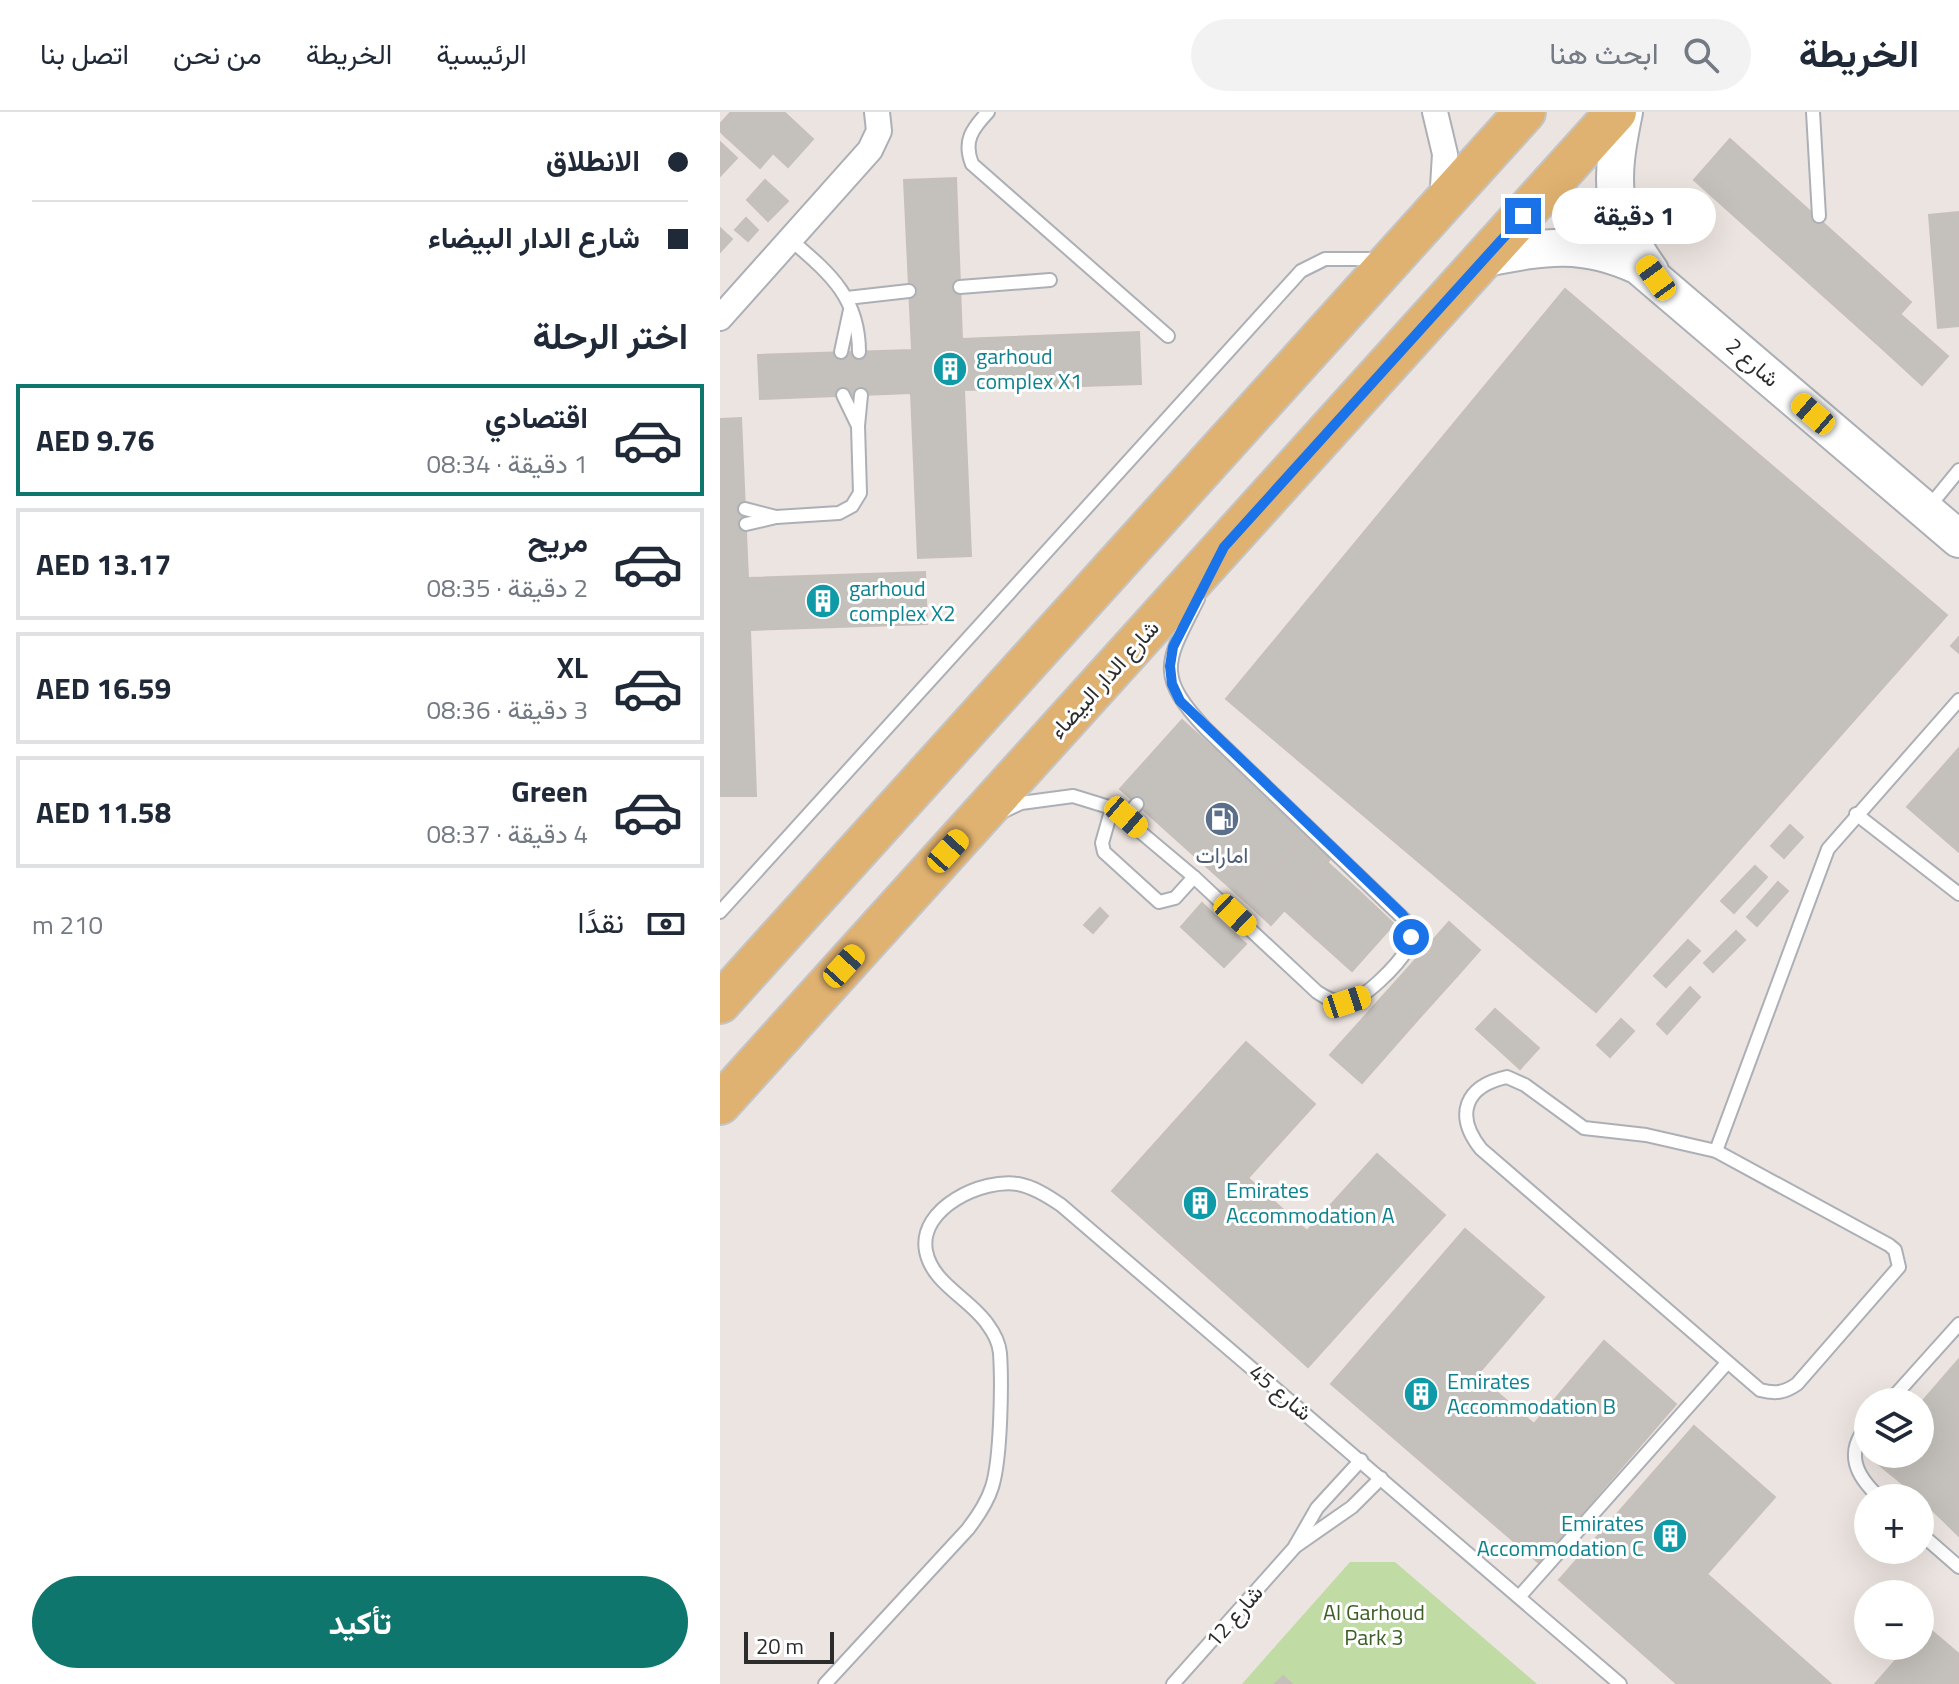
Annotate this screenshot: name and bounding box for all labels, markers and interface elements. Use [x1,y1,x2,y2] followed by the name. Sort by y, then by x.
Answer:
[1191,19,1751,91] search box
[1799,24,1919,82] text: الخريطة
[1549,30,1659,76] text: ابحث هنا
[40,32,129,75] text: اتصل بنا
[173,32,262,75] text: من نحن
[306,32,392,75] text: الخريطة
[436,32,527,75] text: الرئيسية
[1679,33,1723,77] icon: search
[546,137,640,183] text: الانطلاق
[1551,188,1715,244] callout: 1 دقيقة
[1593,196,1675,235] text: 1 دقيقة
[1505,198,1541,234] route end
[428,214,640,260] text: شارع الدار البيضاء
[1632,252,1680,304] car
[532,308,688,363] text: اختر الرحلة
[1719,329,1787,395] street label: شارع 2
[976,339,1083,398] place label: garhoud complex X1
[931,350,969,388] building icon: garhoud complex X1
[1787,389,1839,439] car
[485,394,588,440] text: اقتصادي
[612,404,684,476] icon: car
[36,417,155,463] text: AED 9.76
[427,444,588,483] text: 1 دقيقة · 08:34
[528,518,588,564] text: مريح
[612,528,684,600] icon: car
[36,541,171,587] text: AED 13.17
[427,568,588,607] text: 2 دقيقة · 08:35
[849,571,956,630] place label: garhoud complex X2
[804,582,842,620] building icon: garhoud complex X2
[1041,612,1167,746] street label: شارع الدار البيضاء
[557,644,588,690] text: XL
[612,652,684,724] icon: car
[36,665,171,711] text: AED 16.59
[427,690,588,729] text: 3 دقيقة · 08:36
[511,768,588,814] text: Green
[612,776,684,848] icon: car
[36,789,171,835] text: AED 11.58
[1100,792,1152,842] car
[1203,800,1241,838] fuel station icon: امارات
[427,814,588,853] text: 4 دقيقة · 08:37
[923,825,973,877] car
[1196,838,1248,872] place label: امارات
[1209,890,1261,940] car
[578,899,624,945] text: نقدًا
[644,902,688,946] icon: cash
[32,905,103,944] text: 210 m
[1393,919,1429,955] route start
[819,940,869,992] car
[1320,983,1374,1021] car
[1226,1173,1395,1232] place label: Emirates Accommodation A
[1181,1184,1219,1222] building icon: Emirates Accommodation A
[1242,1355,1320,1429] street label: شارع 45
[1447,1364,1616,1423] place label: Emirates Accommodation B
[1402,1375,1440,1413] building icon: Emirates Accommodation B
[1854,1388,1934,1660] map controls
[1854,1388,1934,1468] button: layers
[1854,1484,1934,1564] button: +
[1477,1506,1644,1565] place label: Emirates Accommodation C
[1651,1517,1689,1555] building icon: Emirates Accommodation C
[32,1576,688,1668] button: تأكيد
[1197,1577,1271,1655] street label: شارع 12
[1854,1580,1934,1660] button: −
[1323,1595,1425,1654] park label: Al Garhoud Park 3
[744,1628,834,1664] scale bar
[756,1629,804,1663] text: 20 m

